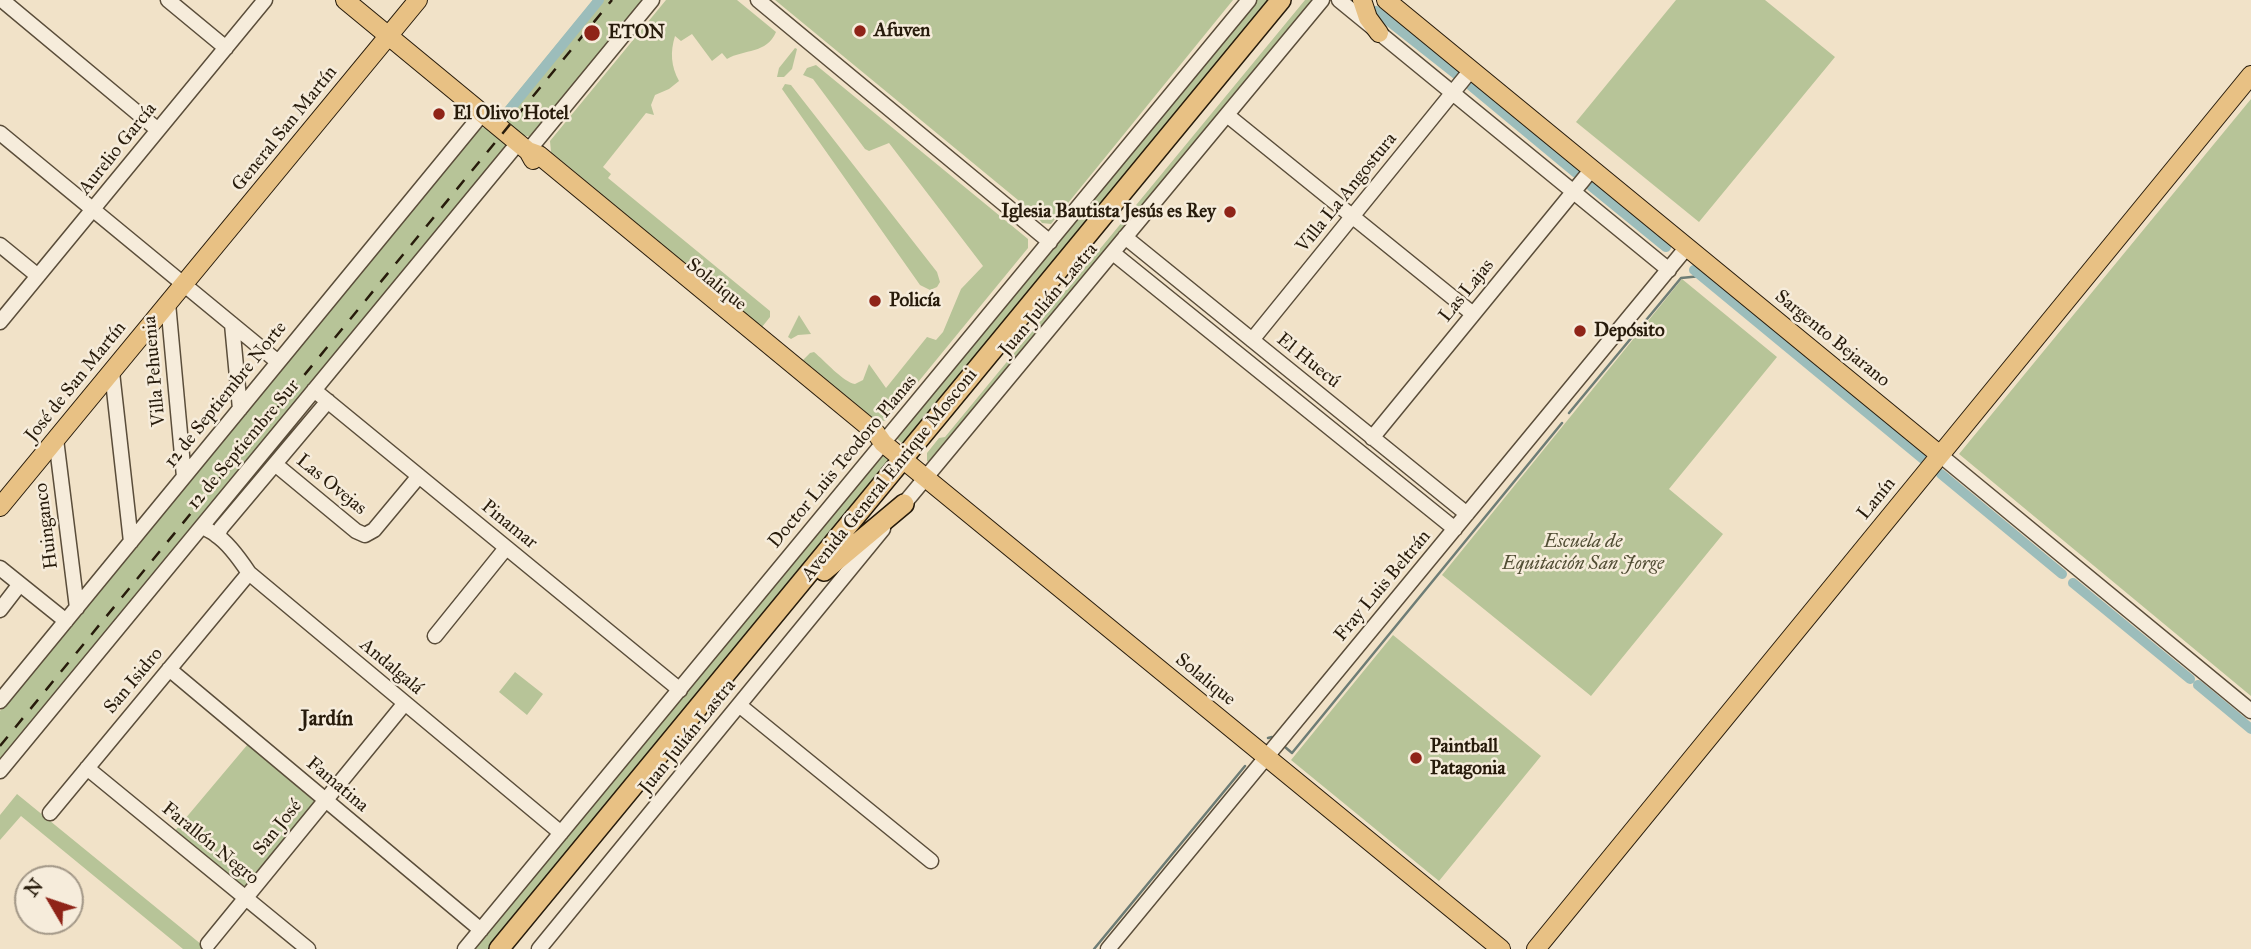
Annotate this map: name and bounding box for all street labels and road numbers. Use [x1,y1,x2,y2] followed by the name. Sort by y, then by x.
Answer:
[227,62,343,196] street label: General San Martín
[74,98,162,200] street label: Aurelio García
[1292,128,1402,258] street label: Villa La Angostura
[995,239,1103,361] street label: Juan Julián Lastra
[681,254,751,316] street label: Solalique
[1435,255,1499,327] street label: Las Lajas
[1770,285,1894,393] street label: Sargento Bejarano
[139,315,171,427] street label: Villa Pehuenia
[21,317,131,447] street label: José de San Martín
[160,317,292,473] street label: 12 de Septiembre Norte
[1272,328,1344,394] street label: El Huecú
[797,364,983,586] street label: Avenida General Enrique Mosconi
[764,371,922,553] street label: Doctor Luis Teodoro Planas
[183,375,305,515] street label: 12 de Septiembre Sur
[291,450,371,520] street label: Las Ovejas
[1853,473,1901,525] street label: Lanín
[30,482,64,570] street label: Huinganco
[476,496,542,554] street label: Pinamar
[1330,526,1436,646] street label: Fray Luis Beltrán
[355,634,427,700] street label: Andalgalá
[100,643,168,719] street label: San Isidro
[1170,649,1240,711] street label: Solalique
[635,675,741,799] street label: Juan Julián Lastra
[301,752,373,818] street label: Famatina
[249,796,307,860] street label: San José
[157,798,263,890] street label: Farallón Negro

